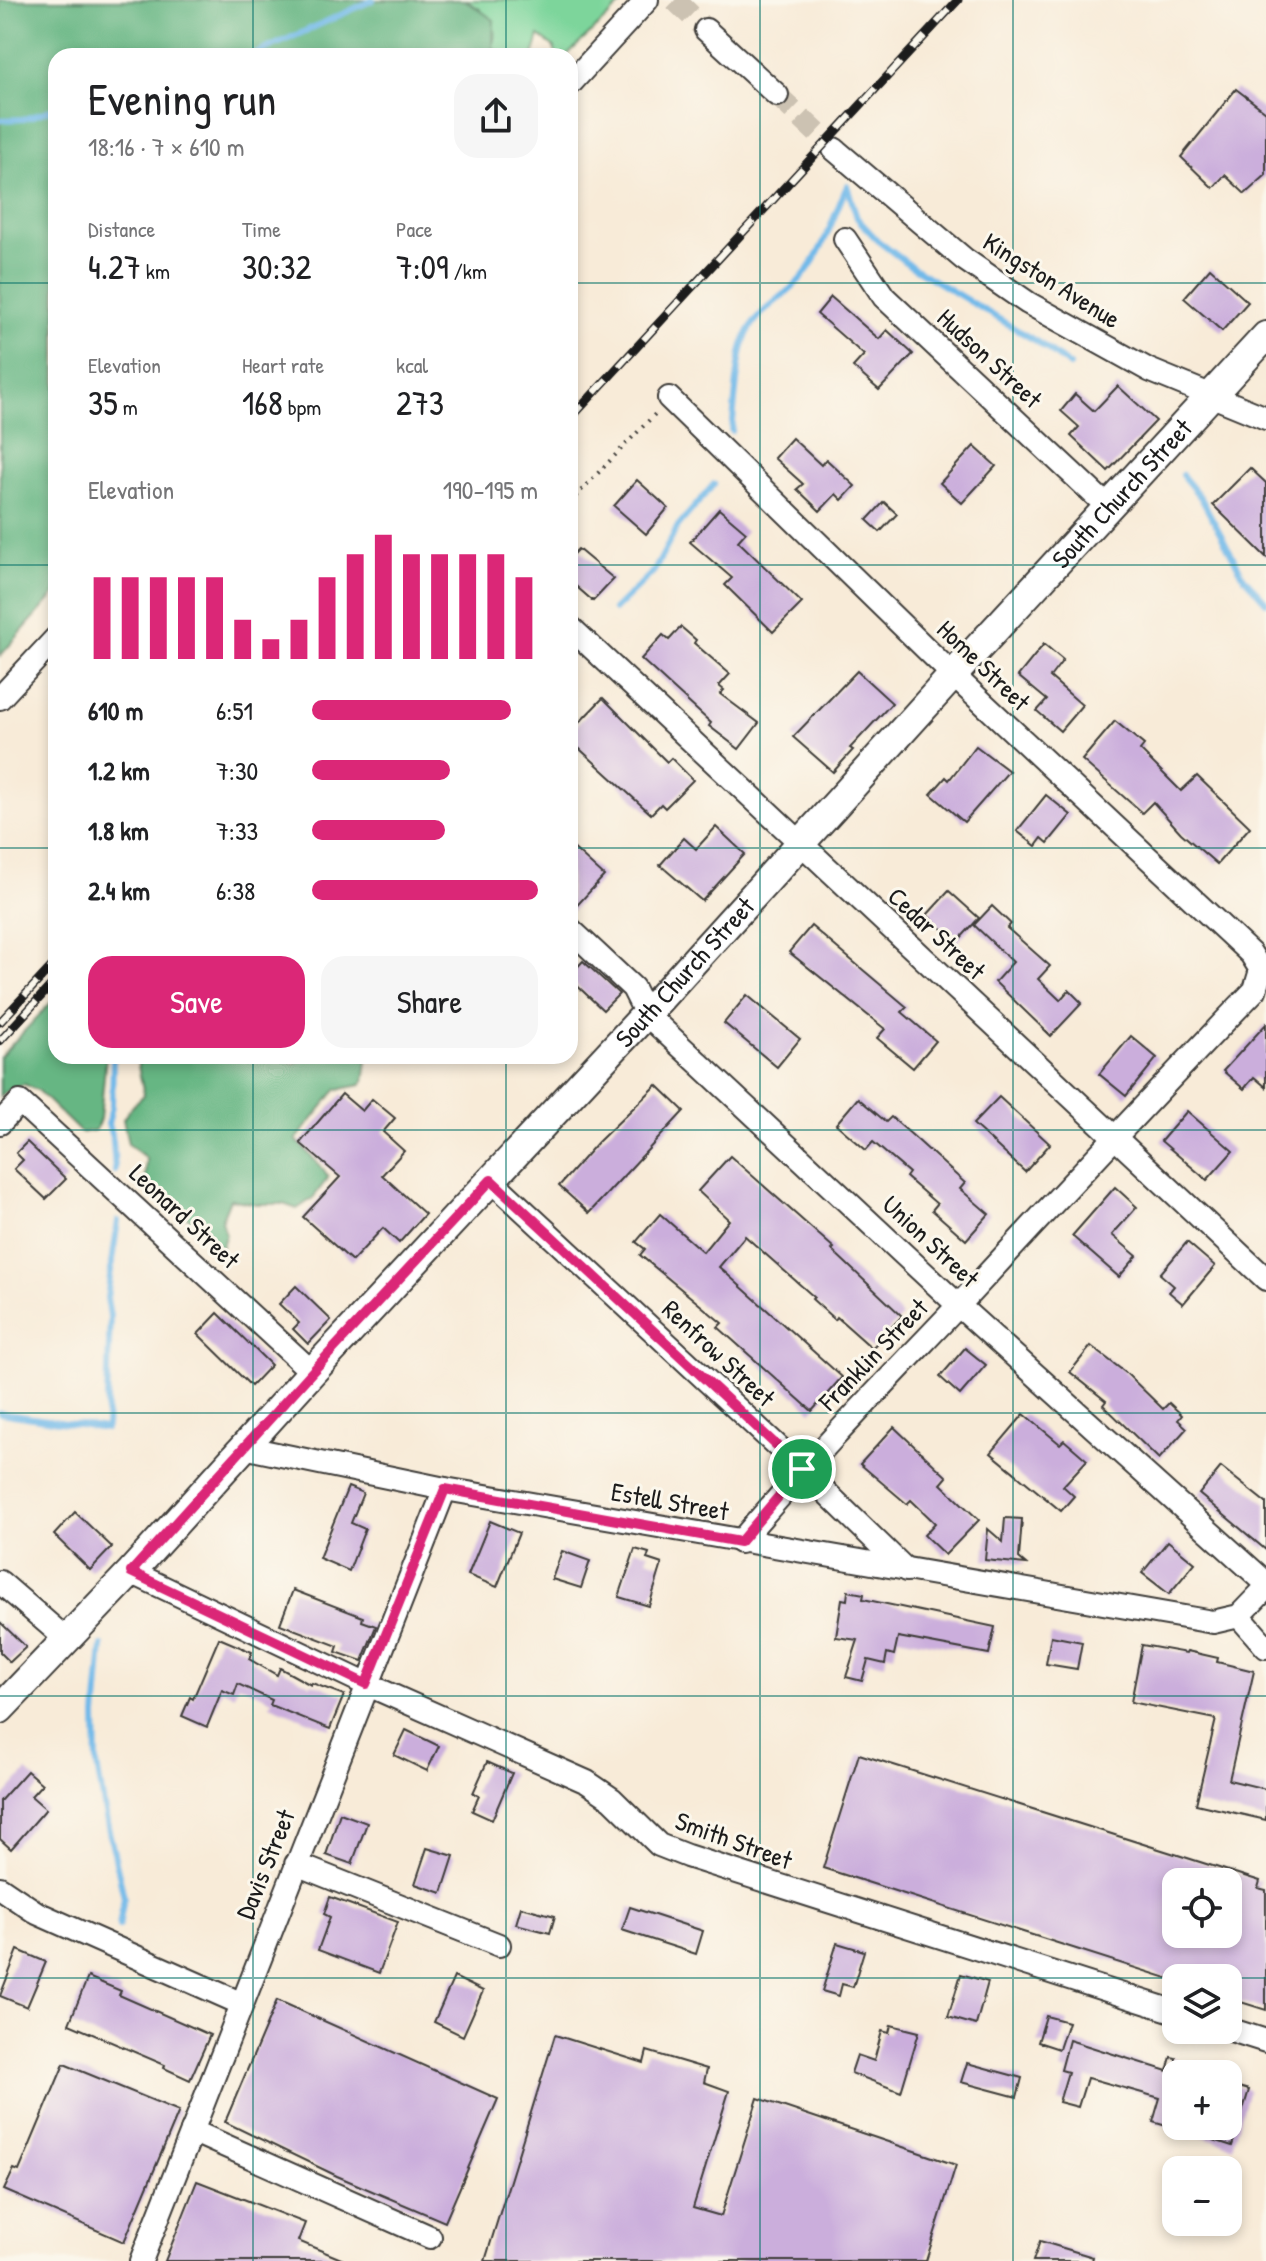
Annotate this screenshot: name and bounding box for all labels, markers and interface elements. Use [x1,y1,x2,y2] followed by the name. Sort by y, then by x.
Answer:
[88,69,276,129] text: Evening run
[454,74,538,158] button: share
[88,129,244,164] text: 18:16 · 7 × 610 m
[88,214,155,244] text: Distance
[242,214,281,244] text: Time
[396,214,433,244] text: Pace
[977,224,1127,336] street label: Kingston Avenue
[88,244,141,290] text: 4.27
[242,244,312,290] text: 30:32
[396,244,448,290] text: 7:09
[141,256,170,286] text: km
[448,256,487,286] text: /km
[930,300,1051,416] street label: Hudson Street
[88,350,161,380] text: Elevation
[242,350,324,380] text: Heart rate
[396,350,428,380] text: kcal
[88,380,118,426] text: 35
[242,380,283,426] text: 168
[396,380,444,426] text: 273
[118,392,138,422] text: m
[283,392,321,422] text: bpm
[1043,410,1200,575] street label: South Church Street
[88,472,174,507] text: Elevation
[443,472,538,507] text: 190–195 m
[930,612,1039,719] street label: Home Street
[88,693,143,728] text: 610 m
[216,693,253,728] text: 6:51
[88,753,150,788] text: 1.2 km
[216,753,258,788] text: 7:30
[88,813,149,848] text: 1.8 km
[216,813,258,848] text: 7:33
[88,873,150,908] text: 2.4 km
[216,873,255,908] text: 6:38
[881,879,994,988] street label: Cedar Street
[607,888,762,1054] street label: South Church Street
[88,956,305,1048] button: Save
[321,956,538,1048] button: Share
[122,1156,249,1277] street label: Leonard Street
[875,1187,988,1296] street label: Union Street
[810,1289,936,1418] street label: Franklin Street
[655,1292,784,1415] street label: Renfrow Street
[768,1435,836,1503] pin
[780,1447,824,1491] icon: arrive
[609,1473,732,1529] street label: Estell Street
[227,1803,303,1924] street label: Davis Street
[671,1803,798,1878] street label: Smith Street
[1162,1868,1242,2236] map controls
[1162,1868,1242,1948] button: locate
[1162,1964,1242,2044] button: layers
[1162,2060,1242,2140] button: +
[1162,2156,1242,2236] button: −

